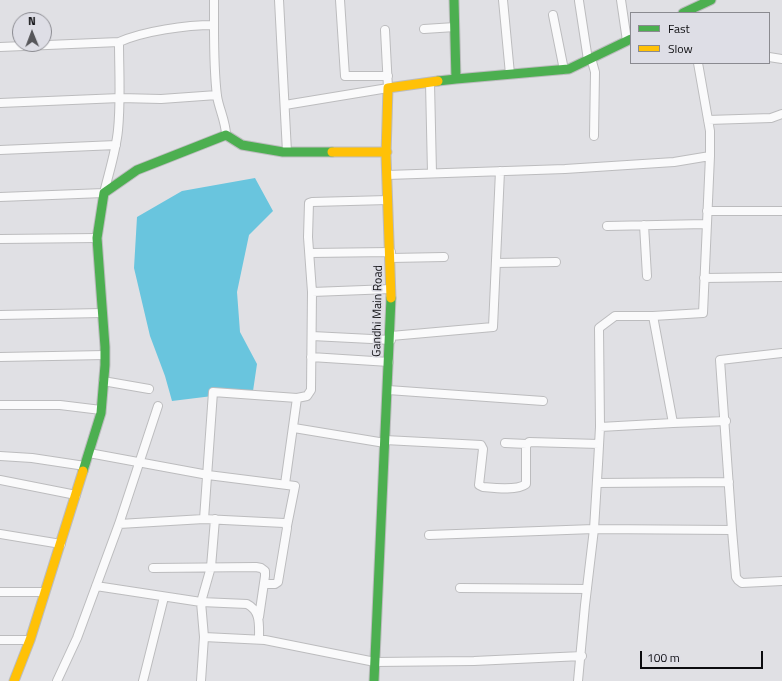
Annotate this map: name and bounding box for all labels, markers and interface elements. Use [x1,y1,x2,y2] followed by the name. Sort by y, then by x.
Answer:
[12,12,52,52] north arrow
[630,12,770,64] legend
[28,13,36,29] text: N
[668,19,690,38] text: Fast
[668,39,693,58] text: Slow
[370,265,386,357] street label: Gandhi Main Road
[642,643,765,669] scale bar
[647,648,680,667] text: 100 m

